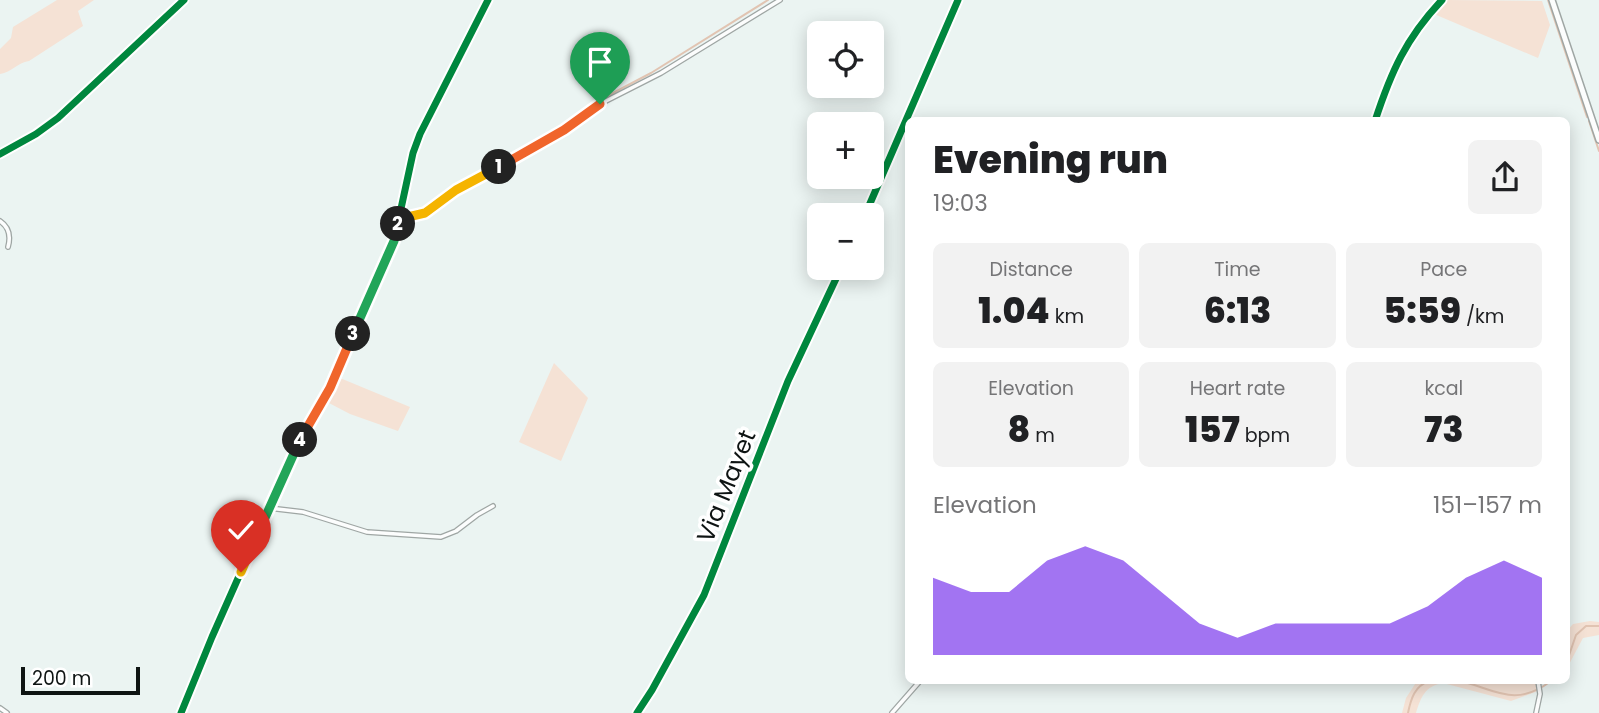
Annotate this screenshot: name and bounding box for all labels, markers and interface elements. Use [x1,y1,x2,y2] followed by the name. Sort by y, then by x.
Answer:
[807,21,884,280] map controls
[807,21,884,98] button: locate
[570,32,630,104] pin
[581,43,619,81] icon: arrive
[807,112,884,189] button: +
[933,133,1168,186] text: Evening run
[1468,140,1542,214] button: share
[482,150,516,184] pin: 1
[495,153,502,180] text: 1
[933,187,988,219] text: 19:03
[807,203,884,280] button: −
[380,206,416,242] pin: 2
[392,210,403,237] text: 2
[990,256,1073,283] text: Distance
[1214,256,1261,283] text: Time
[1420,256,1467,283] text: Pace
[978,286,1050,335] text: 1.04
[1204,286,1271,335] text: 6:13
[1383,286,1461,335] text: 5:59
[1050,303,1084,330] text: km
[1461,303,1504,330] text: /km
[336,316,370,352] pin: 3
[347,320,358,347] text: 3
[988,375,1074,402] text: Elevation
[1190,375,1285,402] text: Heart rate
[1424,375,1463,402] text: kcal
[1007,405,1030,454] text: 8
[1185,405,1240,454] text: 157
[1424,405,1464,454] text: 73
[282,422,318,458] pin: 4
[1030,422,1055,449] text: m
[1240,422,1290,449] text: bpm
[688,425,764,547] street label: Via Mayet
[293,426,306,453] text: 4
[933,489,1037,521] text: Elevation
[1433,489,1542,521] text: 151–157 m
[211,500,271,572] pin
[222,511,260,549] icon: check
[21,664,140,696] scale bar
[32,665,91,692] text: 200 m

